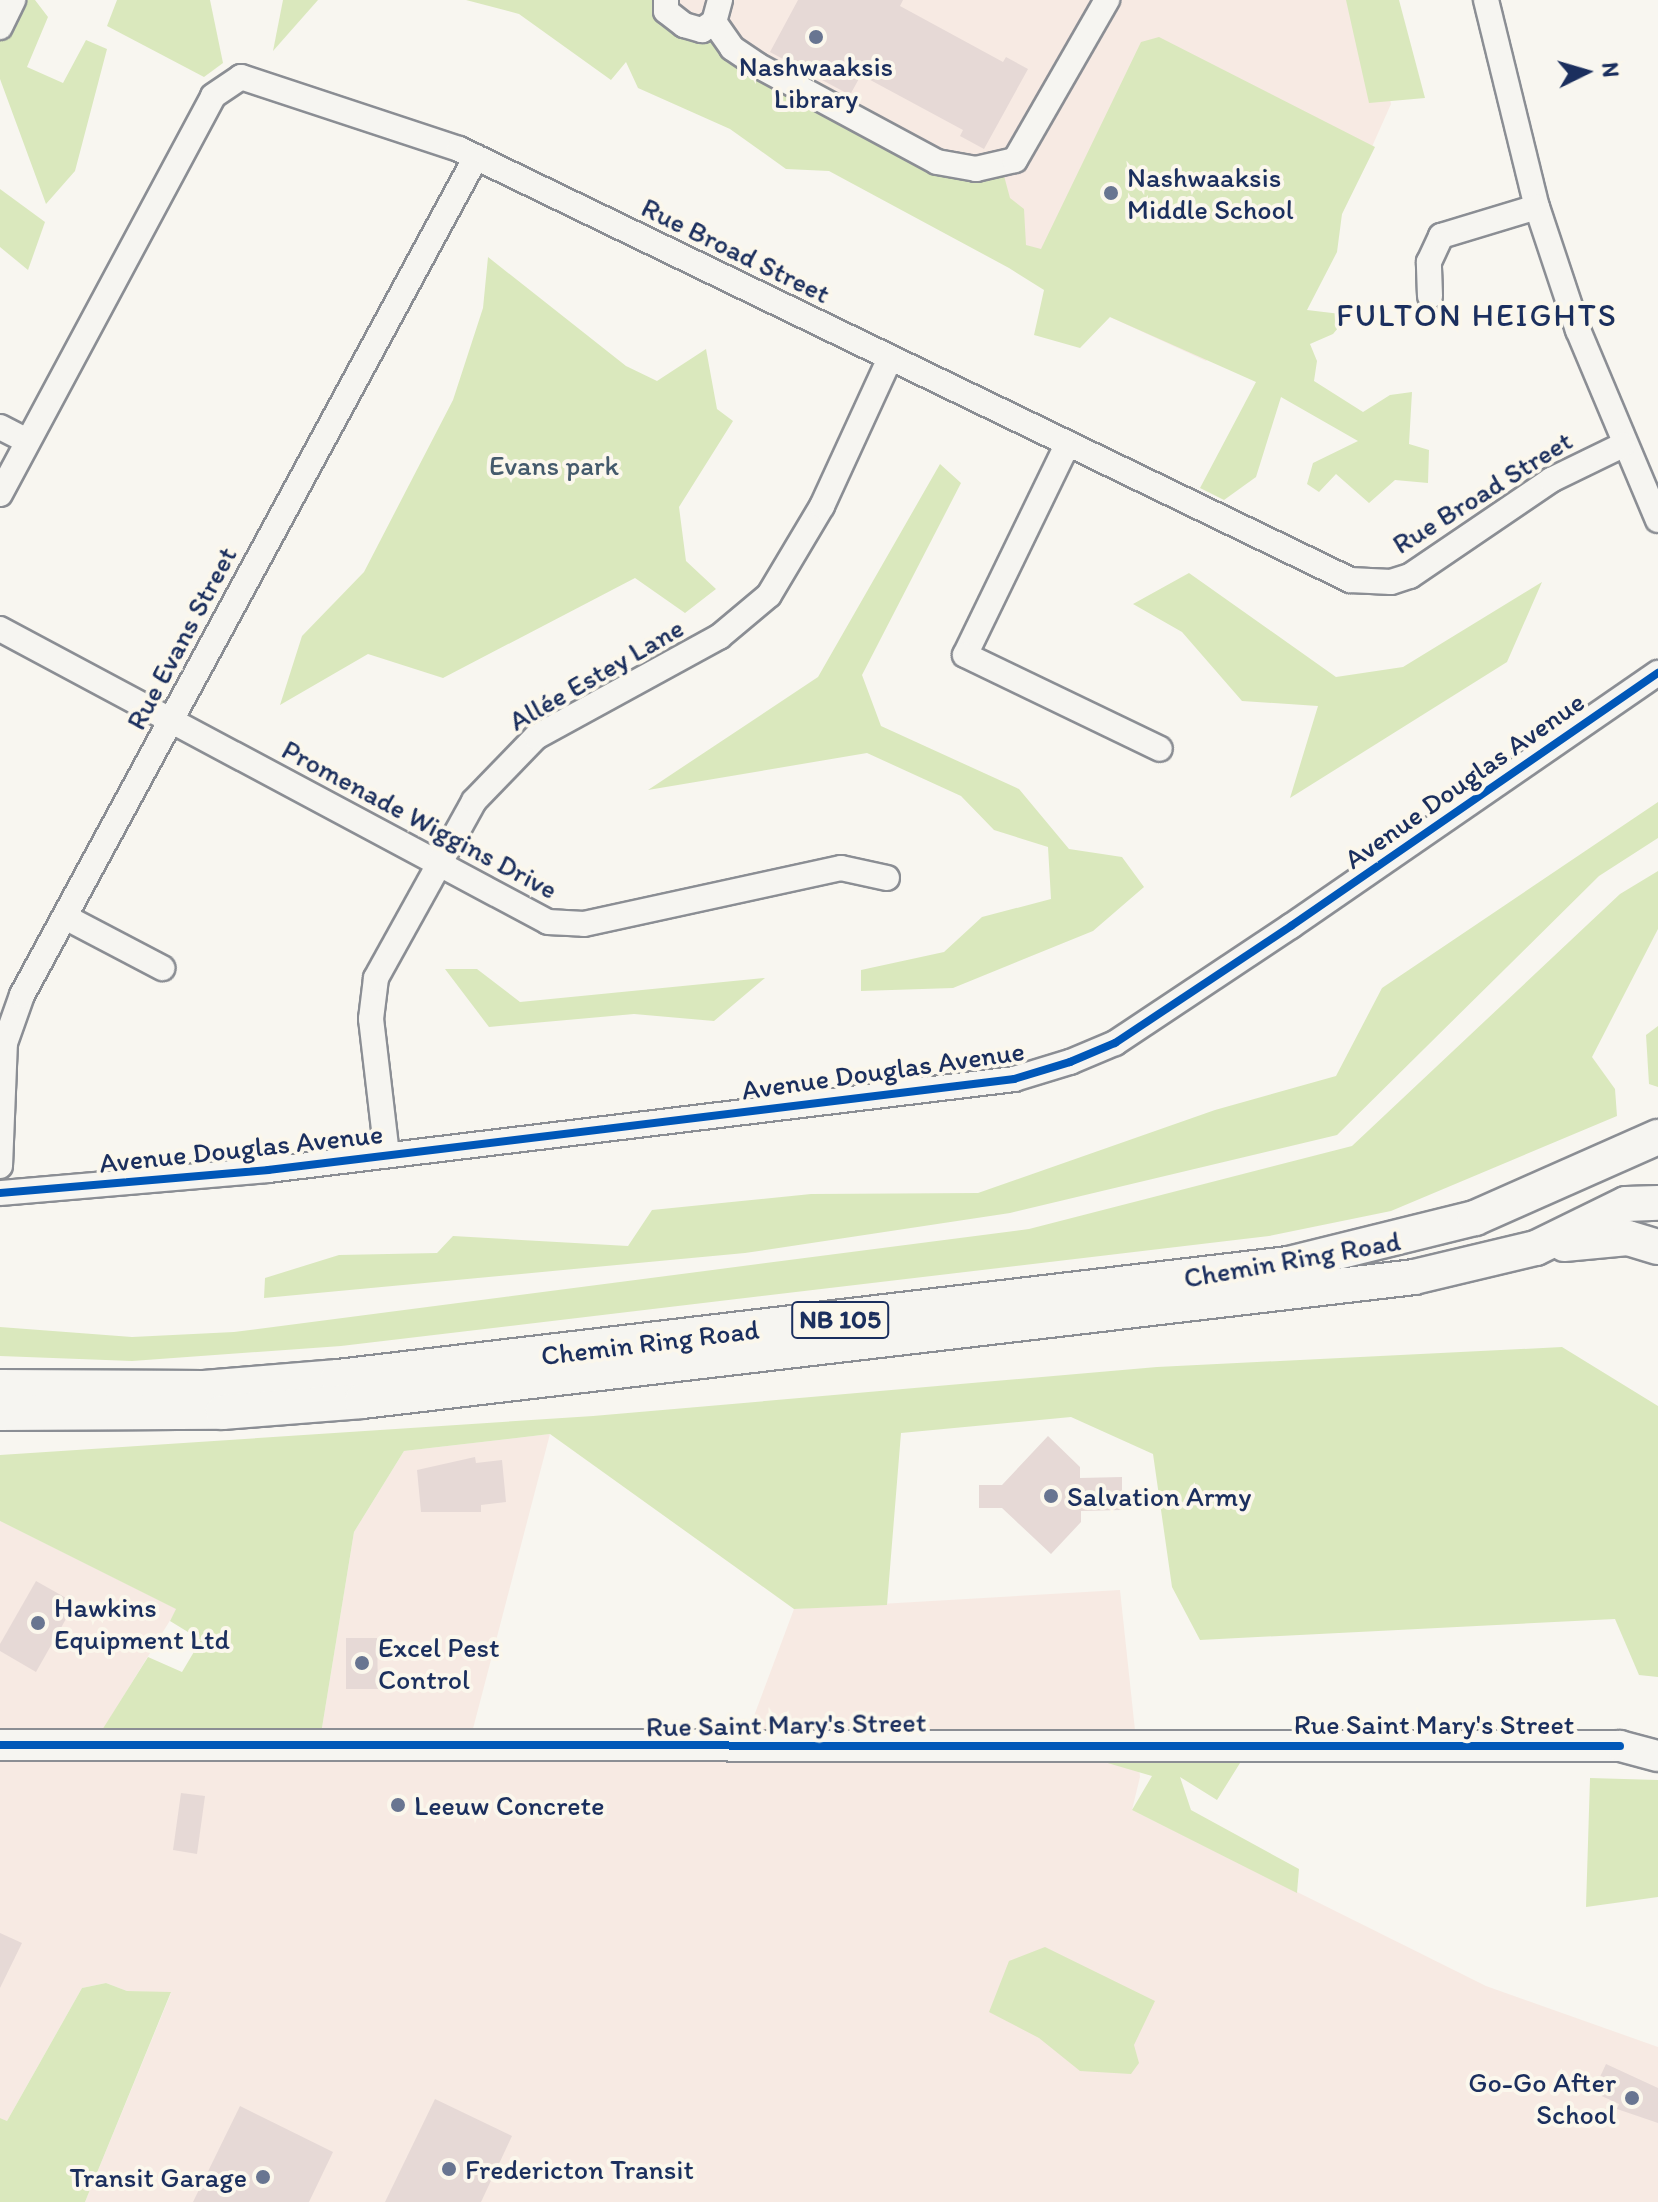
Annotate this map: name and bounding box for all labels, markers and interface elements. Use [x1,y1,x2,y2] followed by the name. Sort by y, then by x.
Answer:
[807,28,825,46] marker: Nashwaaksis Library
[1546,32,1626,112] north arrow
[739,49,893,115] place label: Nashwaaksis Library
[1596,61,1625,78] text: N
[1127,160,1294,226] place label: Nashwaaksis Middle School
[1102,184,1120,202] marker: Nashwaaksis Middle School
[637,190,835,310] street label: Rue Broad Street
[1337,296,1617,334] district label: FULTON HEIGHTS
[1386,424,1578,560] street label: Rue Broad Street
[489,448,619,482] park label: Evans park
[119,541,243,735] street label: Rue Evans Street
[503,610,689,738] street label: Allée Estey Lane
[1338,684,1590,876] street label: Avenue Douglas Avenue
[276,732,564,906] street label: Promenade Wiggins Drive
[739,1034,1027,1106] street label: Avenue Douglas Avenue
[97,1116,385,1180] street label: Avenue Douglas Avenue
[1181,1223,1403,1295] street label: Chemin Ring Road
[790,1298,890,1342] road number: NB 105
[539,1312,761,1372] street label: Chemin Ring Road
[1067,1479,1251,1513] place label: Salvation Army
[1042,1487,1060,1505] marker: Salvation Army
[54,1590,230,1656] place label: Hawkins Equipment Ltd
[29,1614,47,1632] marker: Hawkins Equipment Ltd
[378,1630,499,1696] place label: Excel Pest Control
[353,1654,371,1672] marker: Excel Pest Control
[645,1705,927,1743] street label: Rue Saint Mary's Street
[1293,1707,1575,1741] street label: Rue Saint Mary's Street
[414,1788,605,1822] place label: Leeuw Concrete
[389,1796,407,1814] marker: Leeuw Concrete
[1468,2065,1616,2131] place label: Go-Go After School
[1623,2089,1641,2107] marker: Go-Go After School
[465,2152,695,2186] place label: Fredericton Transit
[70,2160,247,2194] place label: Transit Garage
[440,2160,458,2178] marker: Fredericton Transit
[254,2168,272,2186] marker: Transit Garage

